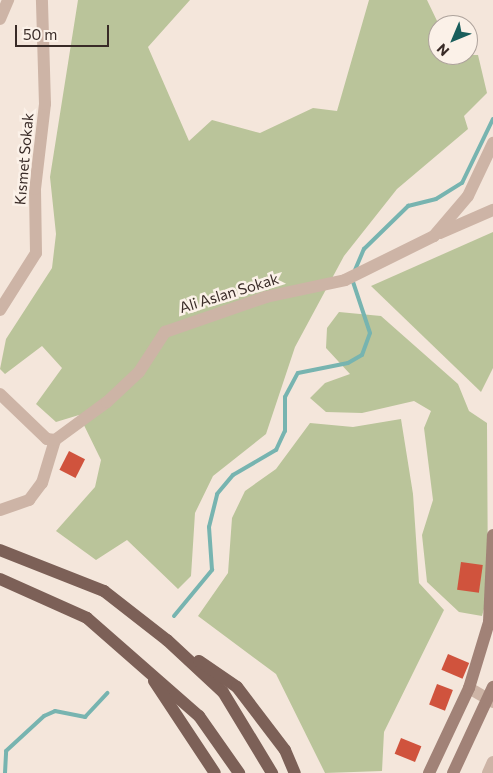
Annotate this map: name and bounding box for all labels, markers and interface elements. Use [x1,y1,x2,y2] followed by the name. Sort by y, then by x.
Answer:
[18,15,111,47] scale bar
[428,15,478,65] north arrow
[23,25,57,43] text: 50 m
[433,41,452,60] text: N
[11,112,37,206] street label: Kısmet Sokak
[177,269,281,317] street label: Ali Aslan Sokak

